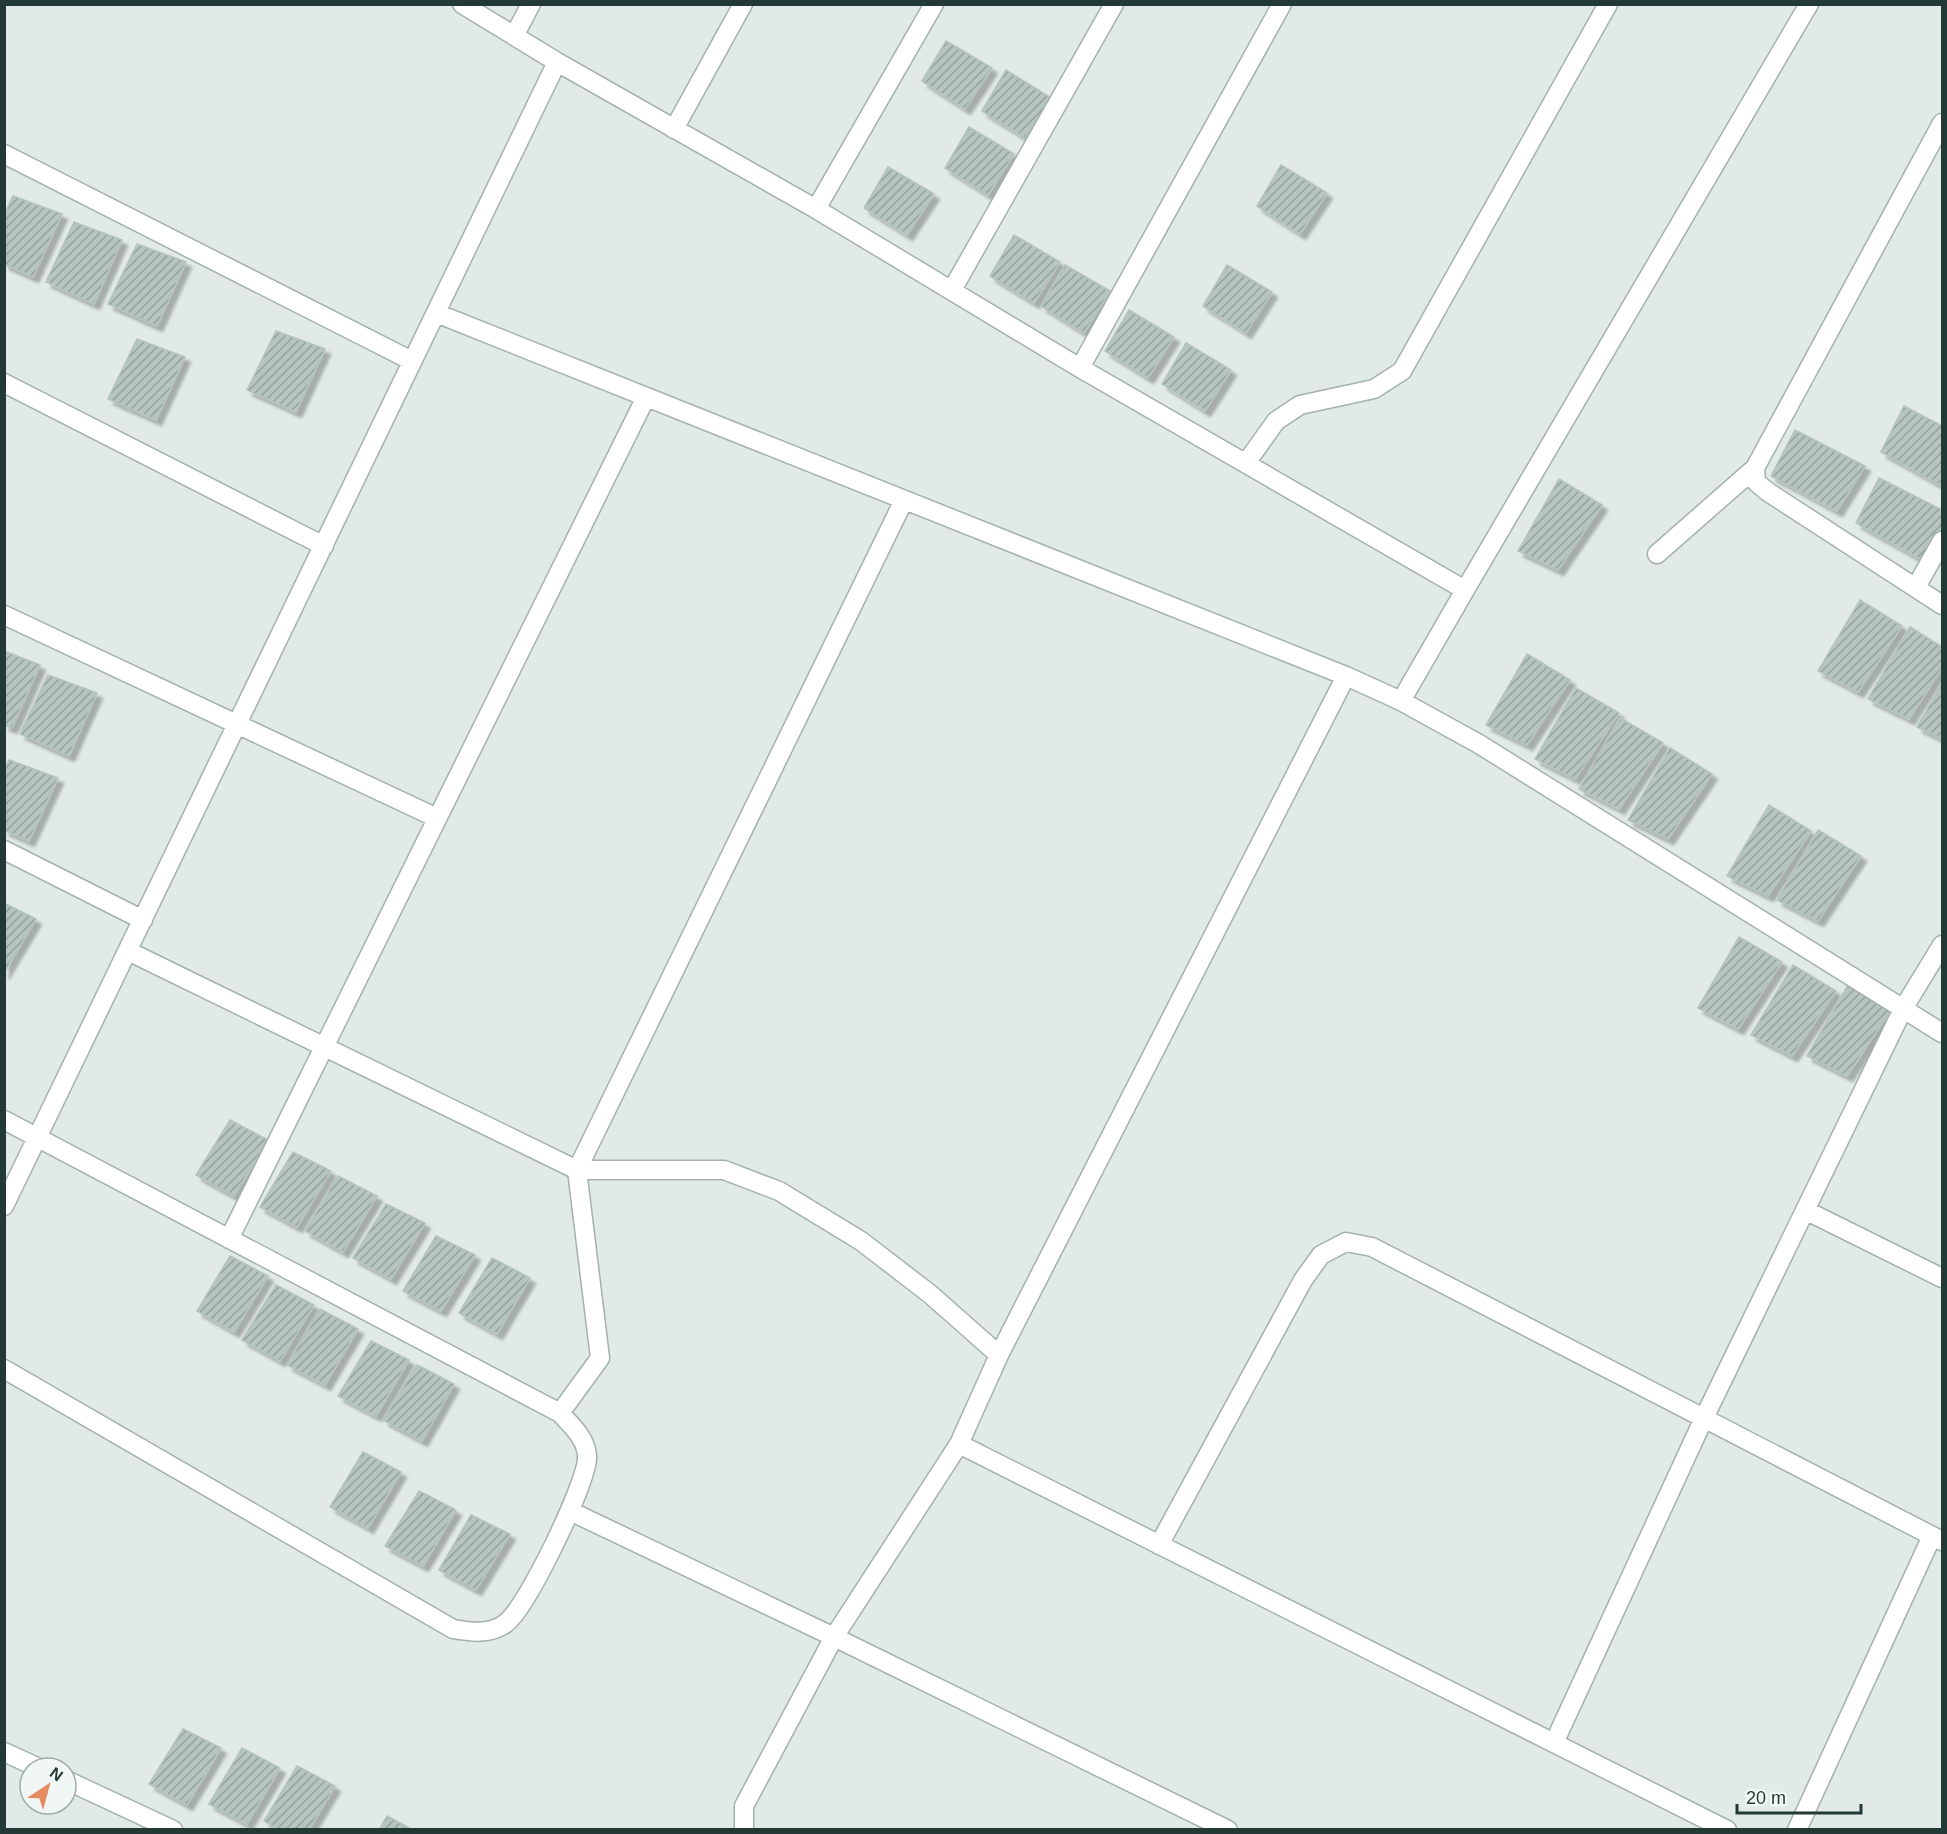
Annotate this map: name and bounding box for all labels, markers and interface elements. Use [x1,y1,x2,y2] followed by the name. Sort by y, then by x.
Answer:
[18,1756,78,1816] north arrow
[47,1764,66,1785] text: N
[1737,1777,1862,1815] scale bar
[1746,1788,1786,1808] text: 20 m

